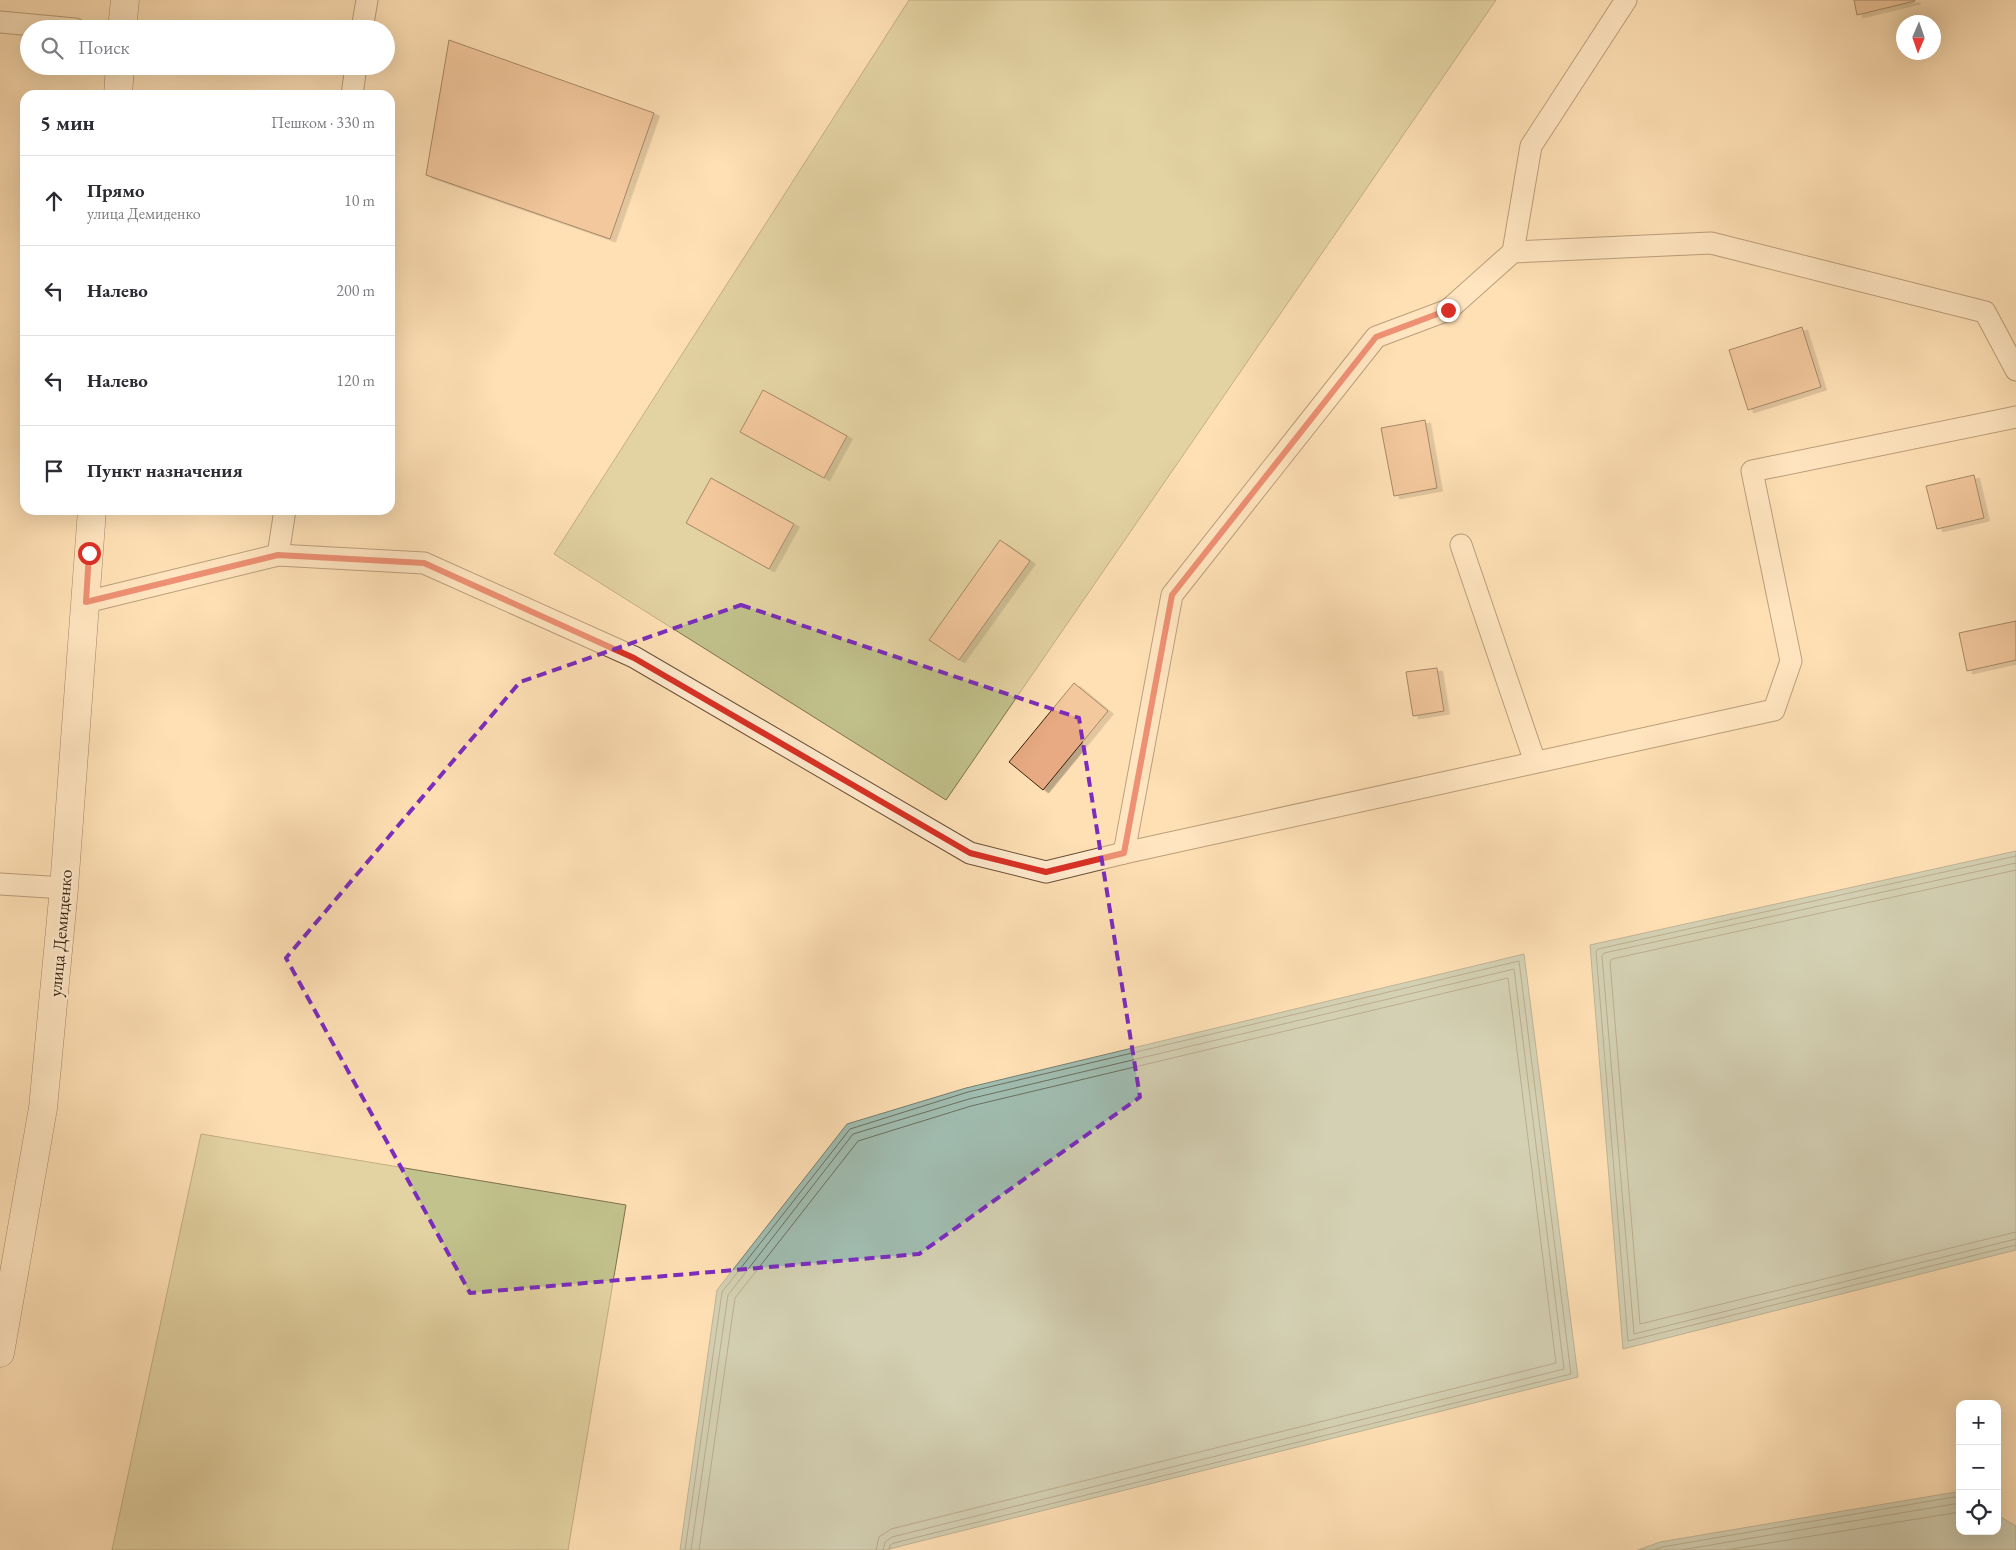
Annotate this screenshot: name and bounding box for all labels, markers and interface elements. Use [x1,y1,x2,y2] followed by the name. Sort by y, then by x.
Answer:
[1896,15,1941,60] north arrow
[20,20,395,75] search box
[38,34,66,62] icon: search
[78,35,130,60] text: Поиск
[40,109,95,136] text: 5 мин
[271,112,375,133] text: Пешком · 330 m
[87,178,145,203] text: Прямо
[40,187,68,215] icon: ahead
[344,190,375,211] text: 10 m
[87,203,201,224] text: улица Демиденко
[40,277,68,305] icon: left
[87,278,148,303] text: Налево
[336,280,375,301] text: 200 m
[1437,299,1460,322] route end
[40,367,68,395] icon: left
[87,368,148,393] text: Налево
[336,370,375,391] text: 120 m
[40,457,68,485] icon: arrive
[87,458,243,483] text: Пункт назначения
[78,542,101,565] route start
[43,868,77,998] street label: улица Демиденко
[1956,1400,2001,1535] map controls
[1956,1400,2001,1445] button: +
[1956,1445,2001,1490] button: −
[1956,1490,2001,1535] button: locate

